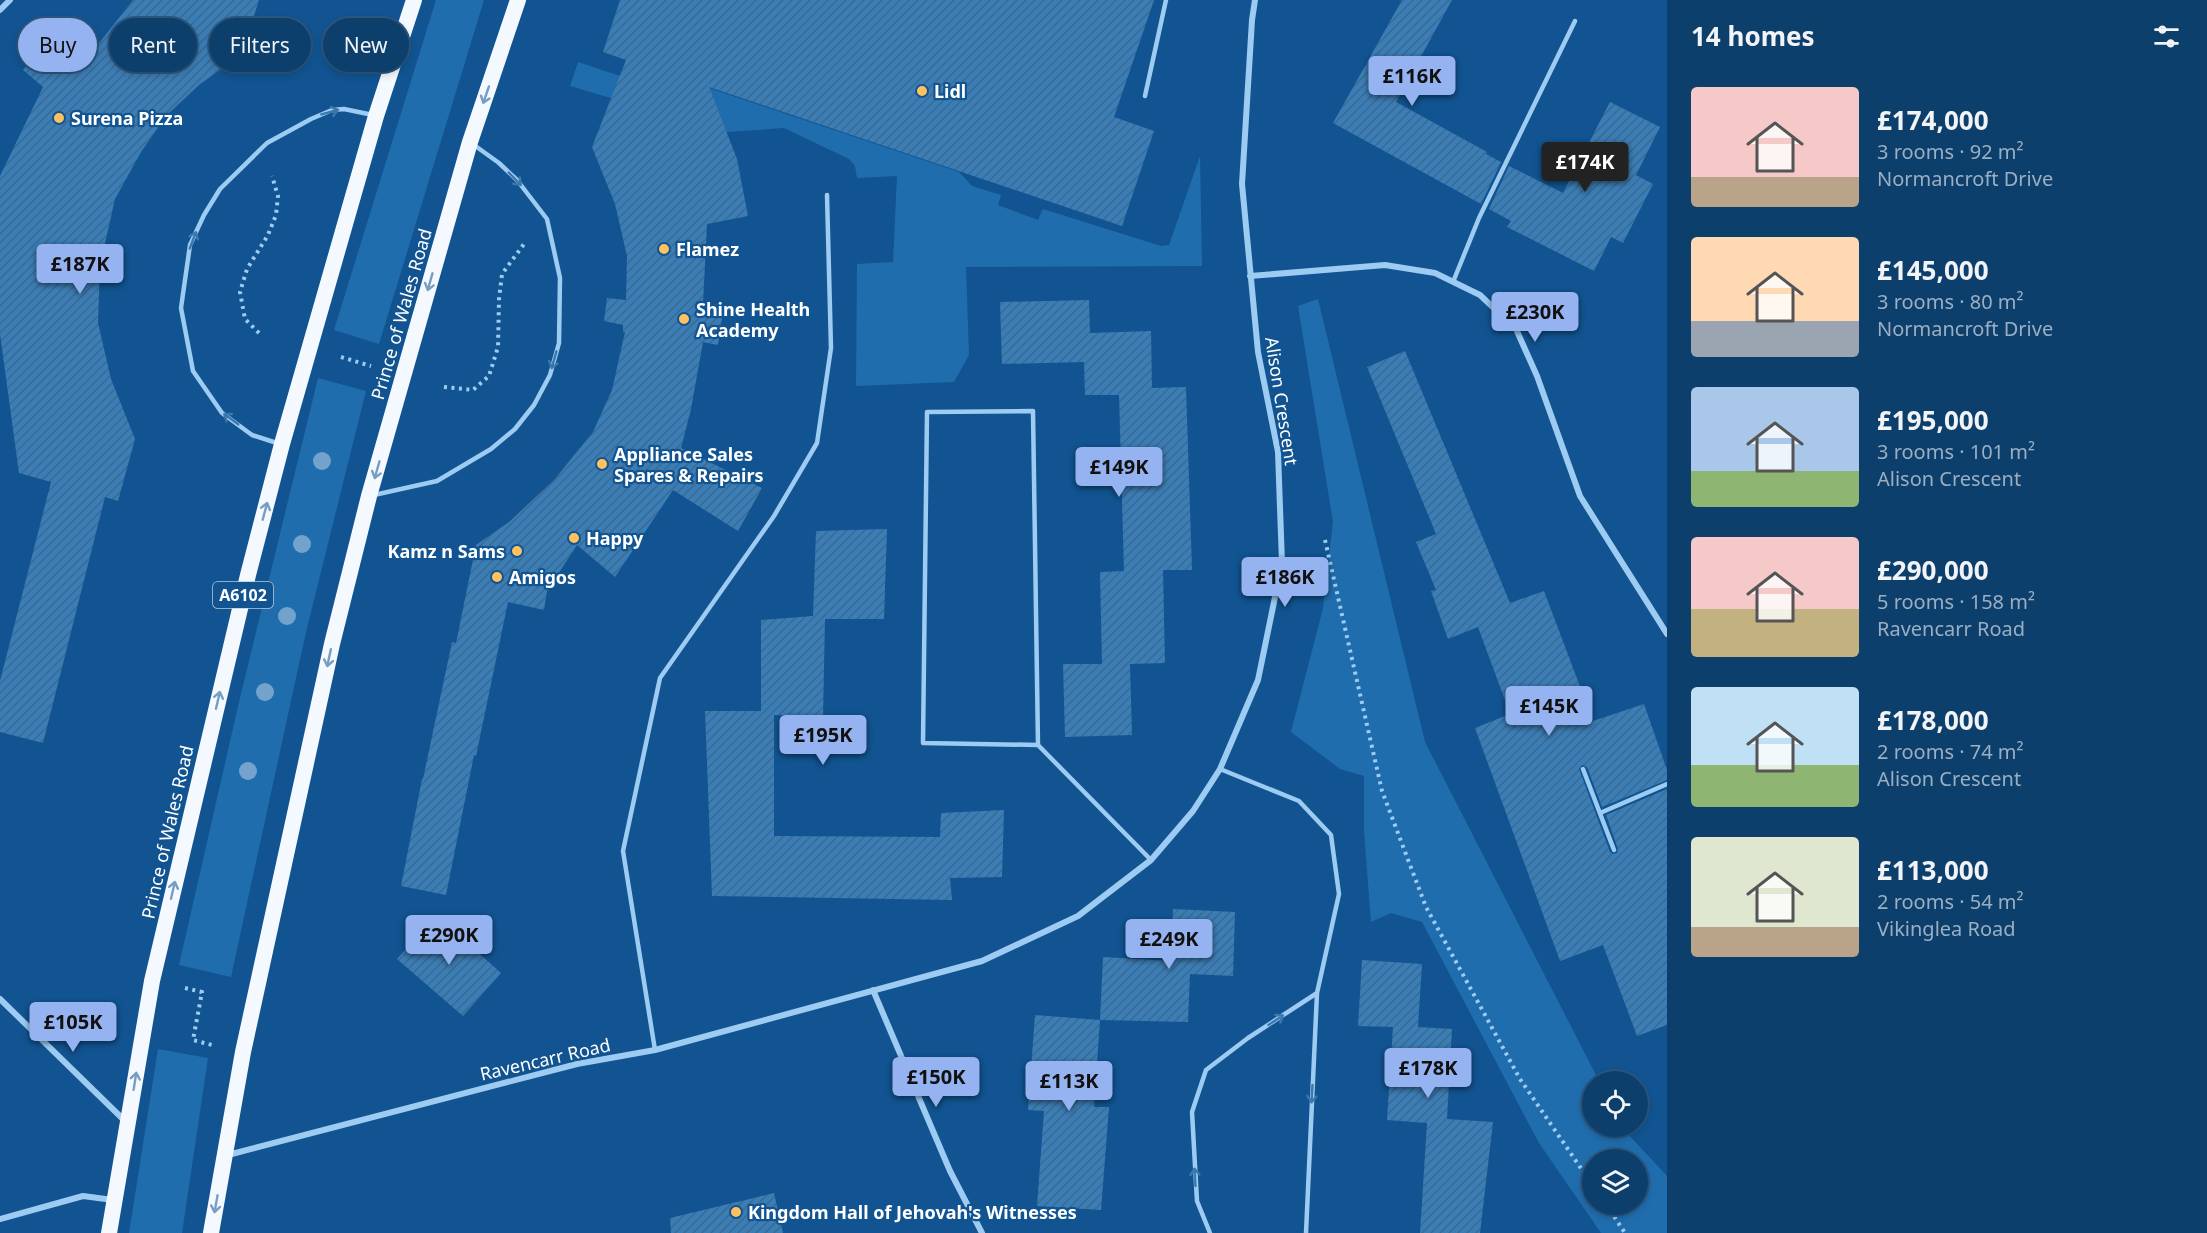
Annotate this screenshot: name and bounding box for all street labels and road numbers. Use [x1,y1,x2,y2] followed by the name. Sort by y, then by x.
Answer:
[365,226,437,402] street label: Prince of Wales Road
[1260,335,1304,467] street label: Alison Crescent
[213,582,273,608] road number: A6102
[135,743,199,921] street label: Prince of Wales Road
[477,1032,613,1086] street label: Ravencarr Road

